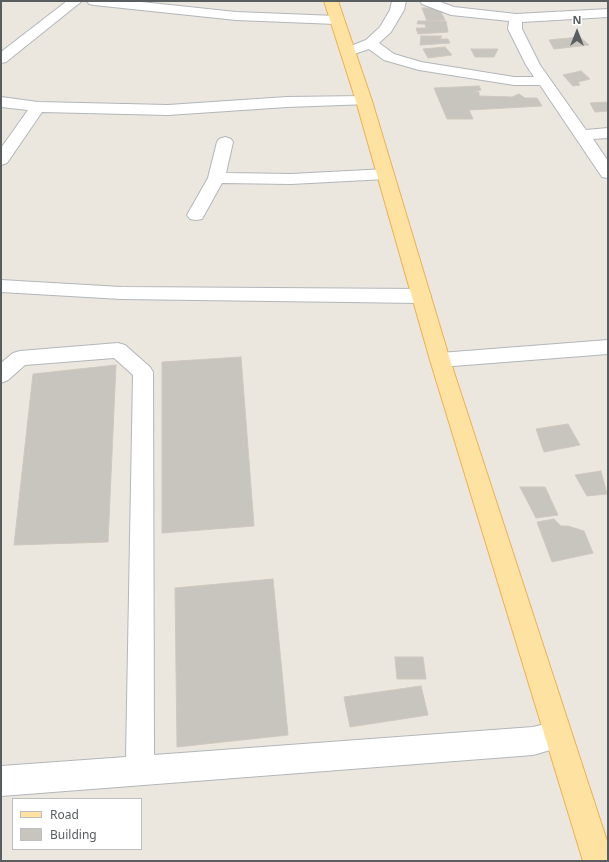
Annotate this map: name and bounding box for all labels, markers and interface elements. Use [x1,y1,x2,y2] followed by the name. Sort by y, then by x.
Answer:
[557,12,597,52] north arrow
[573,12,581,27] text: N
[12,798,142,850] legend
[50,806,79,823] text: Road
[50,826,97,843] text: Building

